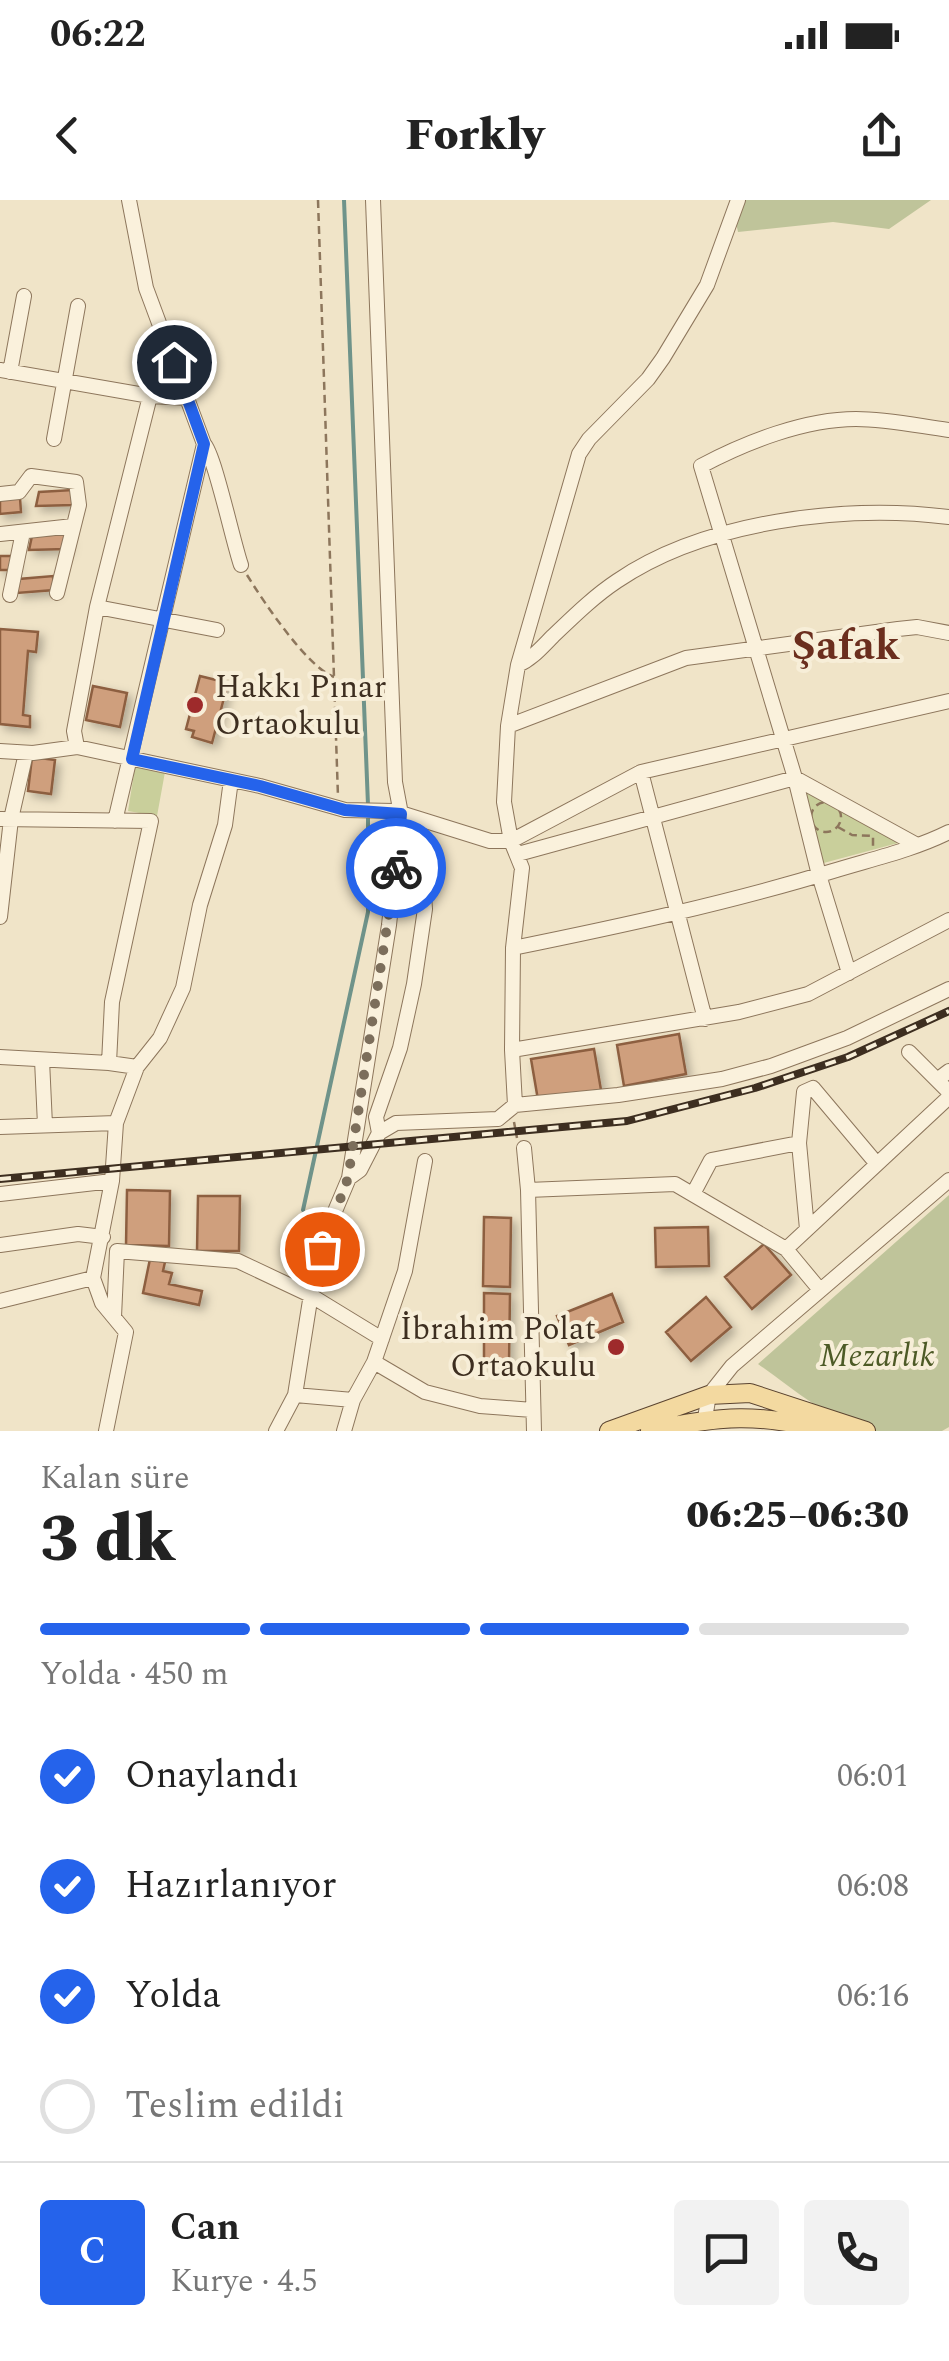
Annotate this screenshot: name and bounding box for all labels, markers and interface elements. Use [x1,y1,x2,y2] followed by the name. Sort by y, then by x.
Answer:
[50,6,145,64] text: 06:22
[405,101,544,170] text: Forkly
[40,108,95,163] icon: back
[854,108,909,163] icon: share
[132,320,217,405] pin
[147,335,202,390] icon: home
[792,615,901,678] district label: Şafak
[215,663,386,749] place label: Hakkı Pınar Ortaokulu
[184,694,206,716] marker: Hakkı Pınar Ortaokulu
[346,818,446,918] courier
[369,841,424,896] icon: bike
[280,1207,365,1292] pin
[295,1222,350,1277] icon: bag
[400,1305,596,1391] place label: İbrahim Polat Ortaokulu
[819,1332,935,1381] park label: Mezarlık
[605,1336,627,1358] marker: İbrahim Polat Ortaokulu
[40,1454,190,1503] text: Kalan süre
[686,1487,909,1545] text: 06:25–06:30
[40,1491,175,1590] text: 3 dk
[40,1650,228,1699] text: Yolda · 450 m
[125,1747,299,1805] text: Onaylandı
[40,1749,95,1804] icon: check
[837,1752,909,1801] text: 06:01
[125,1857,337,1915] text: Hazırlanıyor
[40,1859,95,1914] icon: check
[837,1862,909,1911] text: 06:08
[125,1967,221,2025] text: Yolda
[40,1969,95,2024] icon: check
[837,1972,909,2021] text: 06:16
[125,2077,345,2135] text: Teslim edildi
[170,2199,240,2257] text: Can
[674,2200,779,2305] button: chat
[804,2200,909,2305] button: phone
[79,2223,106,2281] text: C
[170,2257,318,2306] text: Kurye · 4.5

